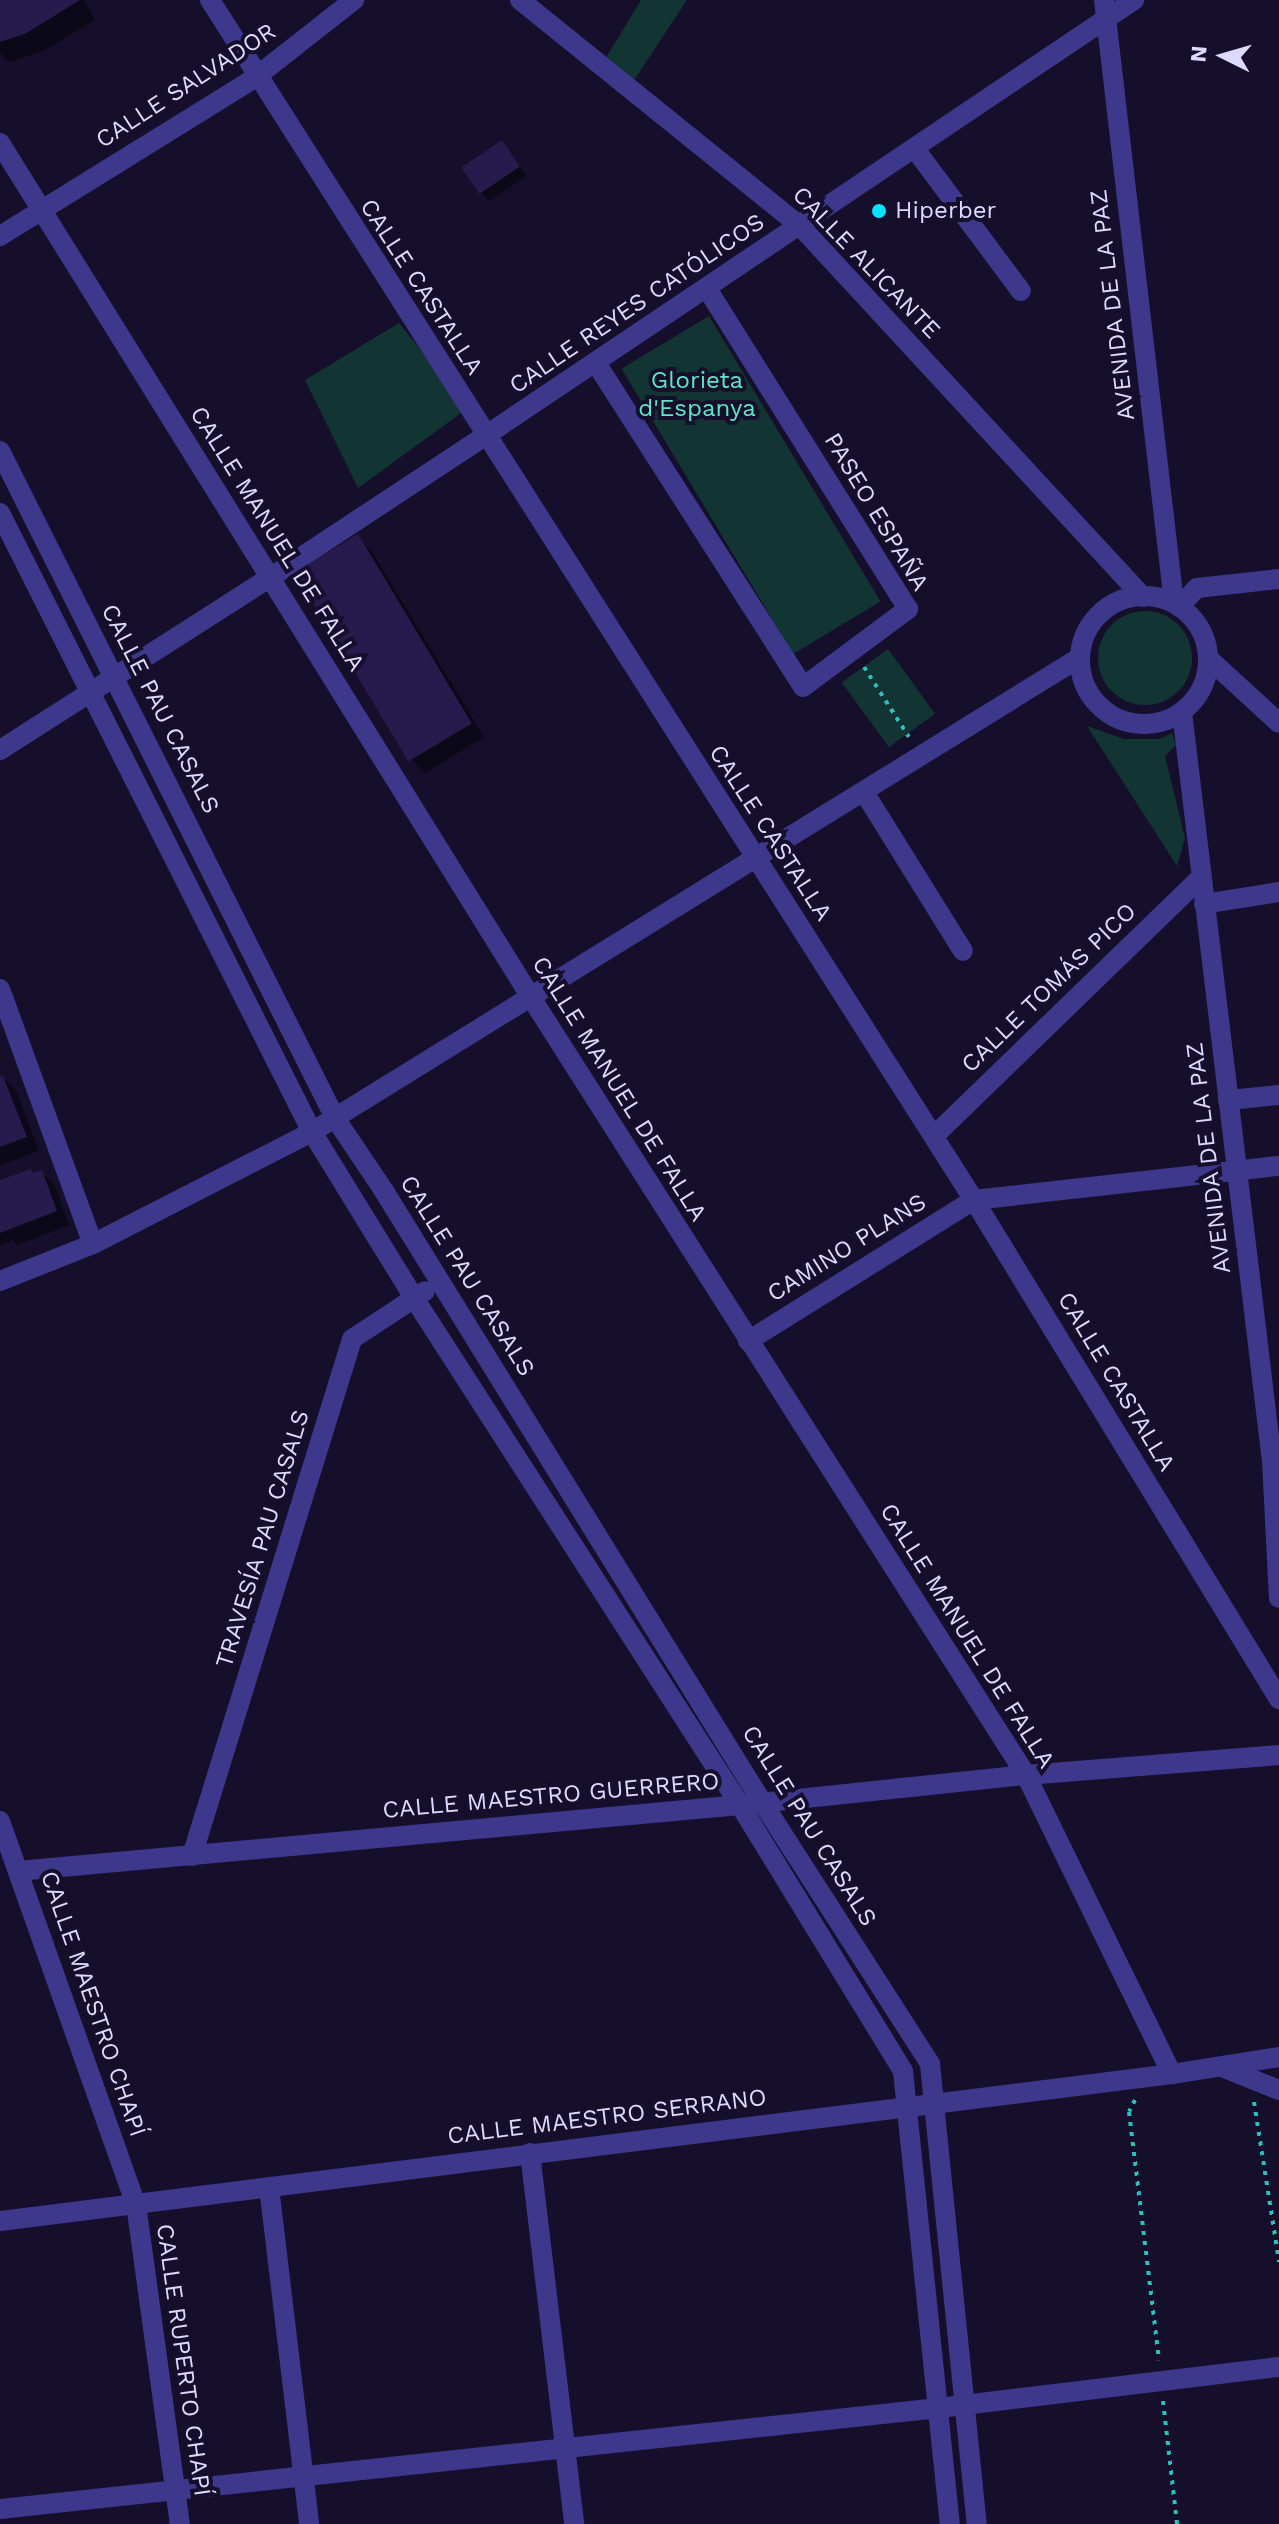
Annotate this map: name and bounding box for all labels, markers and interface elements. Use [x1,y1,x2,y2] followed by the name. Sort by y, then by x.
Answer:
[1183,16,1263,96] north arrow
[91,17,281,155] street label: CALLE SALVADOR
[1185,45,1212,63] text: N
[786,181,946,345] street label: CALLE ALICANTE
[1084,187,1142,423] street label: AVENIDA DE LA PAZ
[353,194,489,380] street label: CALLE CASTALLA
[895,197,996,225] place label: Hiperber
[870,202,888,220] marker: Hiperber
[504,208,770,400] street label: CALLE REYES CATÓLICOS
[638,367,756,423] park label: Glorieta d'Espanya
[183,401,371,677] street label: CALLE MANUEL DE FALLA
[818,428,934,596] street label: PASEO ESPAÑA
[95,599,225,819] street label: CALLE PAU CASALS
[702,740,838,926] street label: CALLE CASTALLA
[955,897,1143,1079] street label: CALLE TOMÁS PICO
[525,951,713,1227] street label: CALLE MANUEL DE FALLA
[1180,1040,1238,1276] street label: AVENIDA DE LA PAZ
[393,1170,541,1382] street label: CALLE PAU CASALS
[762,1188,932,1308] street label: CAMINO PLANS
[1051,1287,1181,1477] street label: CALLE CASTALLA
[210,1406,316,1672] street label: TRAVESÍA PAU CASALS
[873,1498,1061,1774] street label: CALLE MANUEL DE FALLA
[735,1720,883,1932] street label: CALLE PAU CASALS
[381,1767,721,1825] street label: CALLE MAESTRO GUERRERO
[34,1867,152,2141] street label: CALLE MAESTRO CHAPÍ
[446,2083,768,2151] street label: CALLE MAESTRO SERRANO
[150,2222,216,2498] street label: CALLE RUPERTO CHAPÍ

